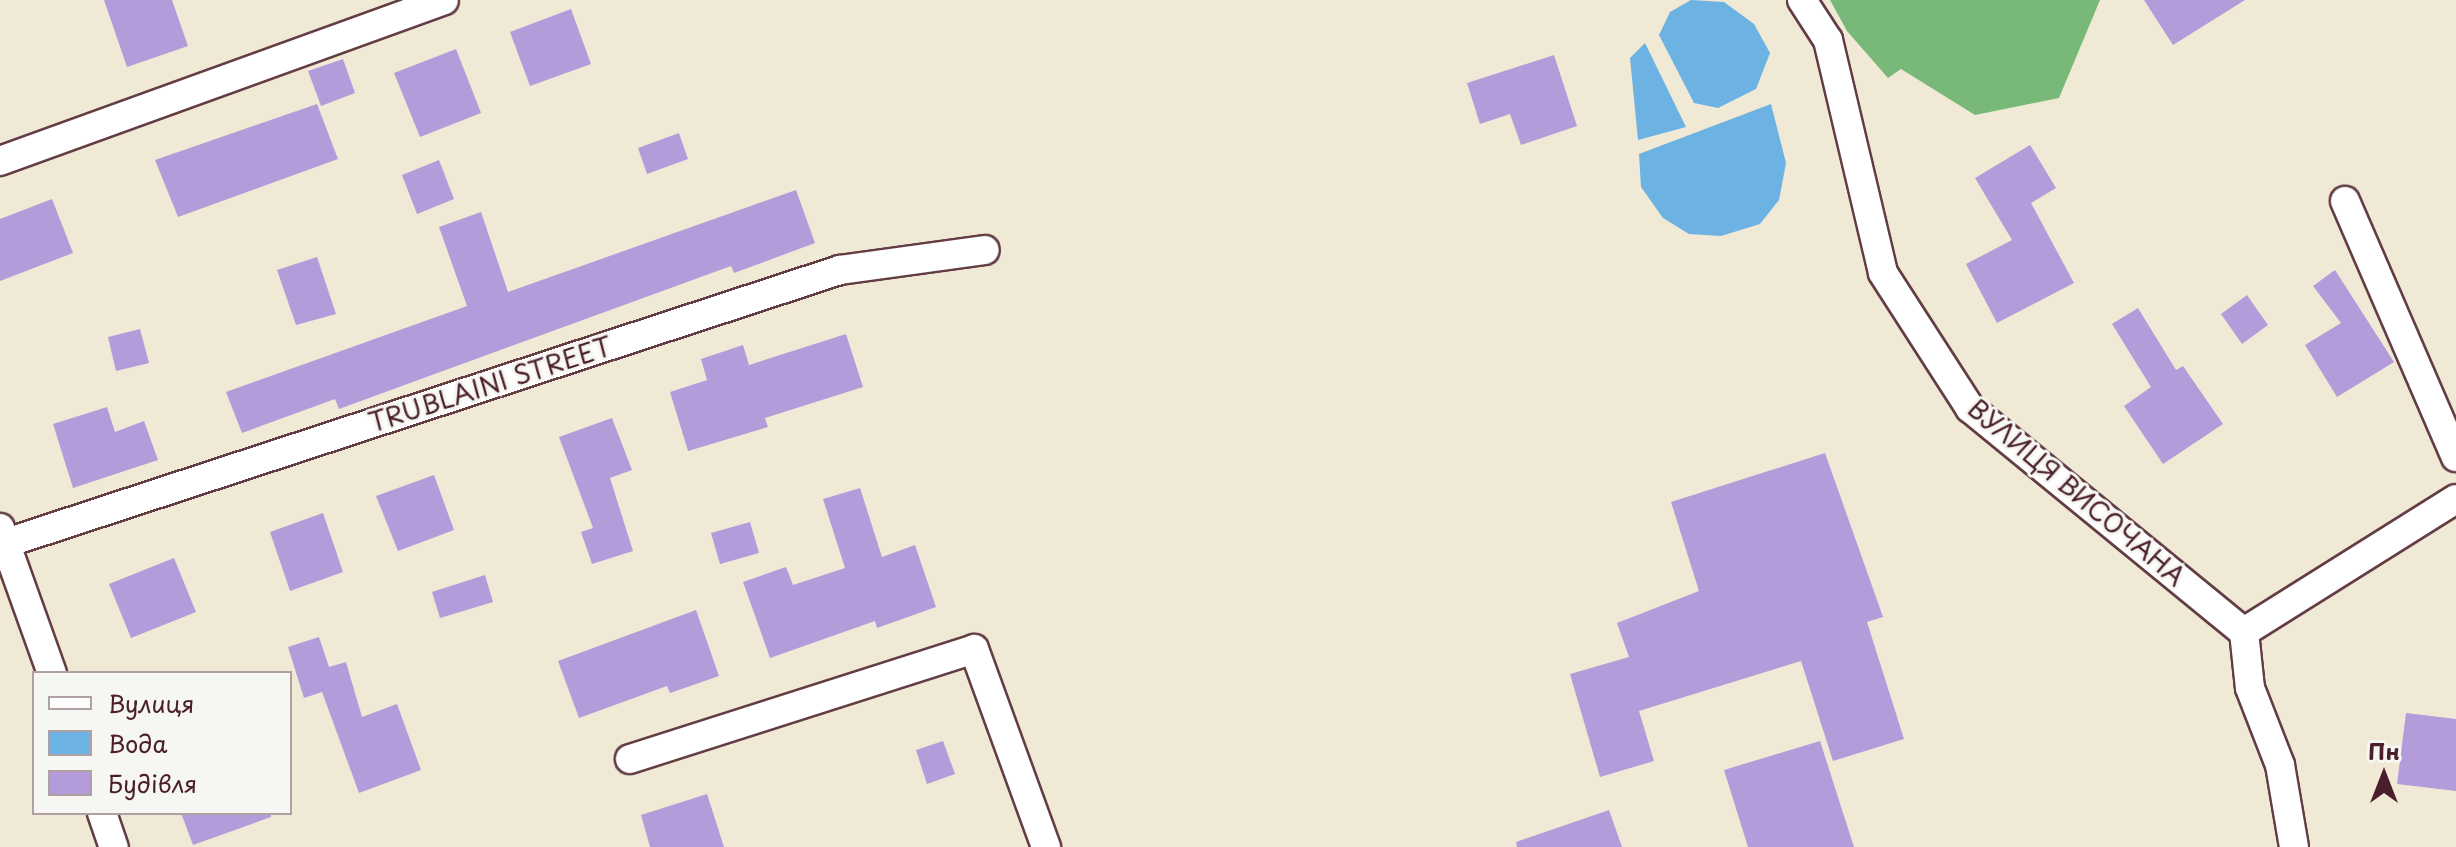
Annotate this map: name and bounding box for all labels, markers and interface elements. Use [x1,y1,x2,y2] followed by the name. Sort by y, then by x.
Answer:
[364,330,616,438] street label: TRUBLAINI STREET
[1961,391,2193,593] street label: ВУЛИЦЯ ВИСОЧАНА
[32,671,292,815] legend
[108,685,194,721] text: Вулиця
[108,725,167,761] text: Вода
[2368,734,2400,767] text: Пн
[2344,735,2424,815] north arrow
[108,765,197,801] text: Будівля

